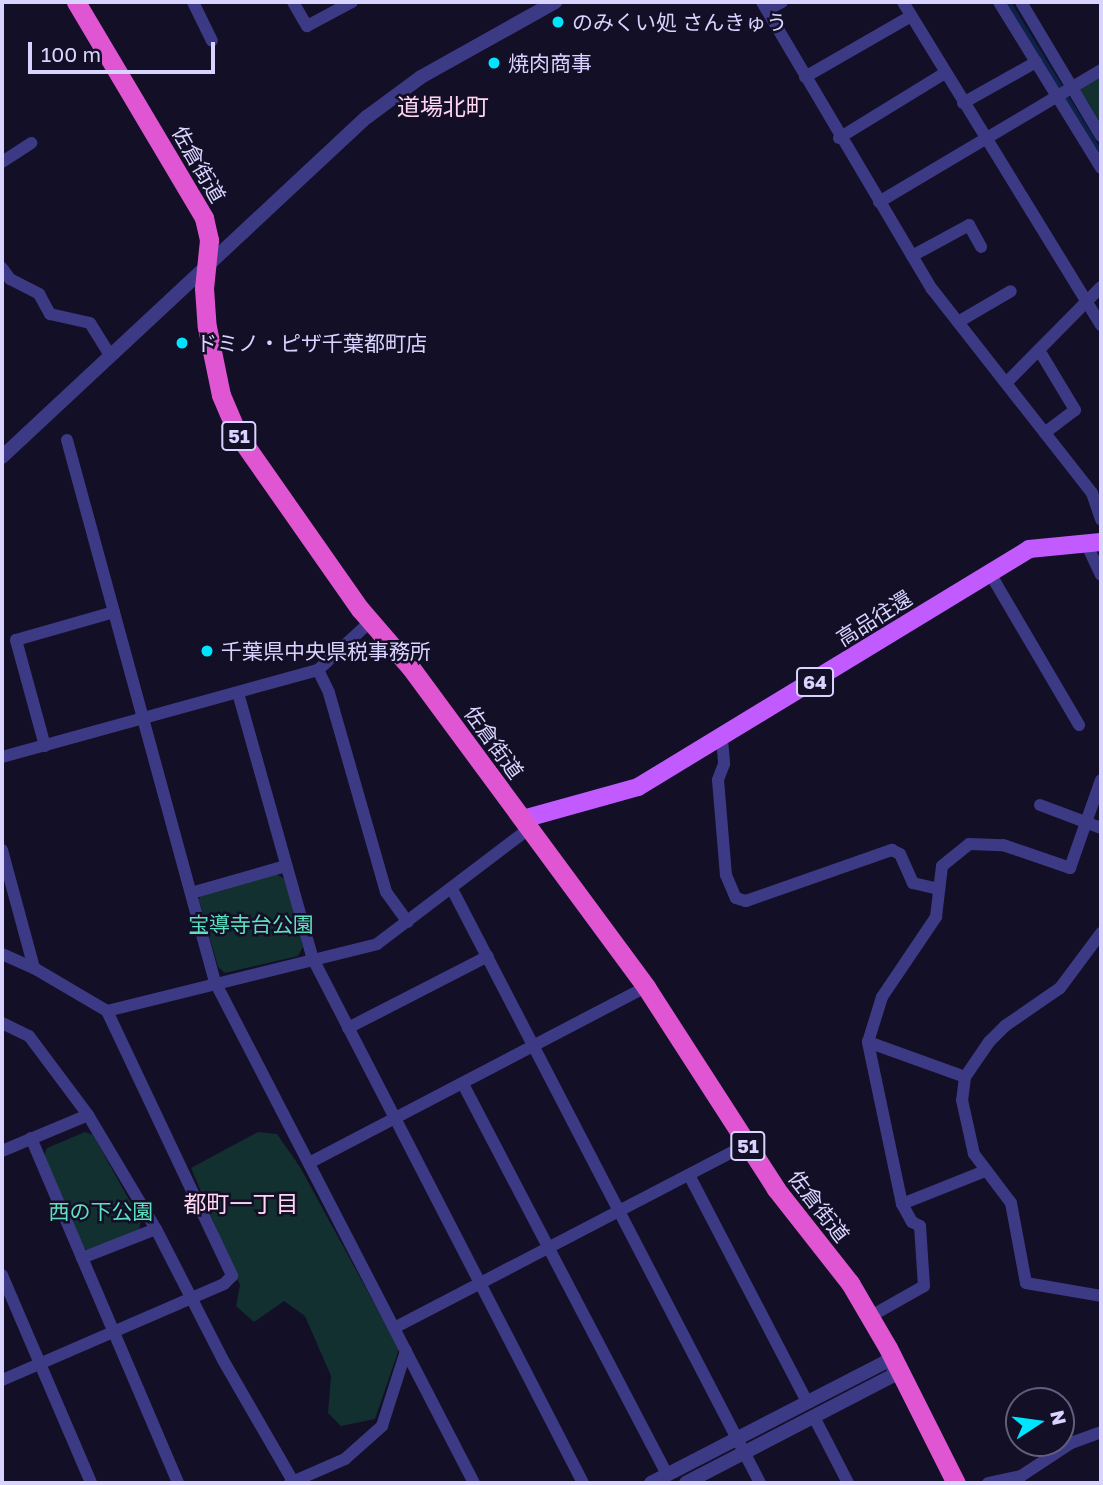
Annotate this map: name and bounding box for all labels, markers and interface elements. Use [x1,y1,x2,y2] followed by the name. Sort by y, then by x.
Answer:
[572,9,787,35] place label: のみくい処 さんきゅう
[550,14,566,30] marker: のみくい処 さんきゅう
[32,28,219,72] scale bar
[41,41,101,67] text: 100 m
[508,50,592,76] place label: 焼肉商事
[486,55,502,71] marker: 焼肉商事
[397,92,489,120] district label: 道場北町
[167,121,231,207] street label: 佐倉街道
[196,330,427,356] place label: ドミノ・ピザ千葉都町店
[174,335,190,351] marker: ドミノ・ピザ千葉都町店
[220,420,258,452] road number: 51
[832,585,916,651] street label: 高品往還
[221,638,431,664] place label: 千葉県中央県税事務所
[199,643,215,659] marker: 千葉県中央県税事務所
[796,666,834,698] road number: 64
[459,701,529,783] street label: 佐倉街道
[188,911,314,937] park label: 宝導寺台公園
[729,1130,767,1162] road number: 51
[783,1165,855,1247] street label: 佐倉街道
[184,1189,298,1217] district label: 都町一丁目
[49,1198,153,1224] park label: 西の下公園
[1005,1387,1075,1457] north arrow
[1046,1408,1072,1427] text: N

